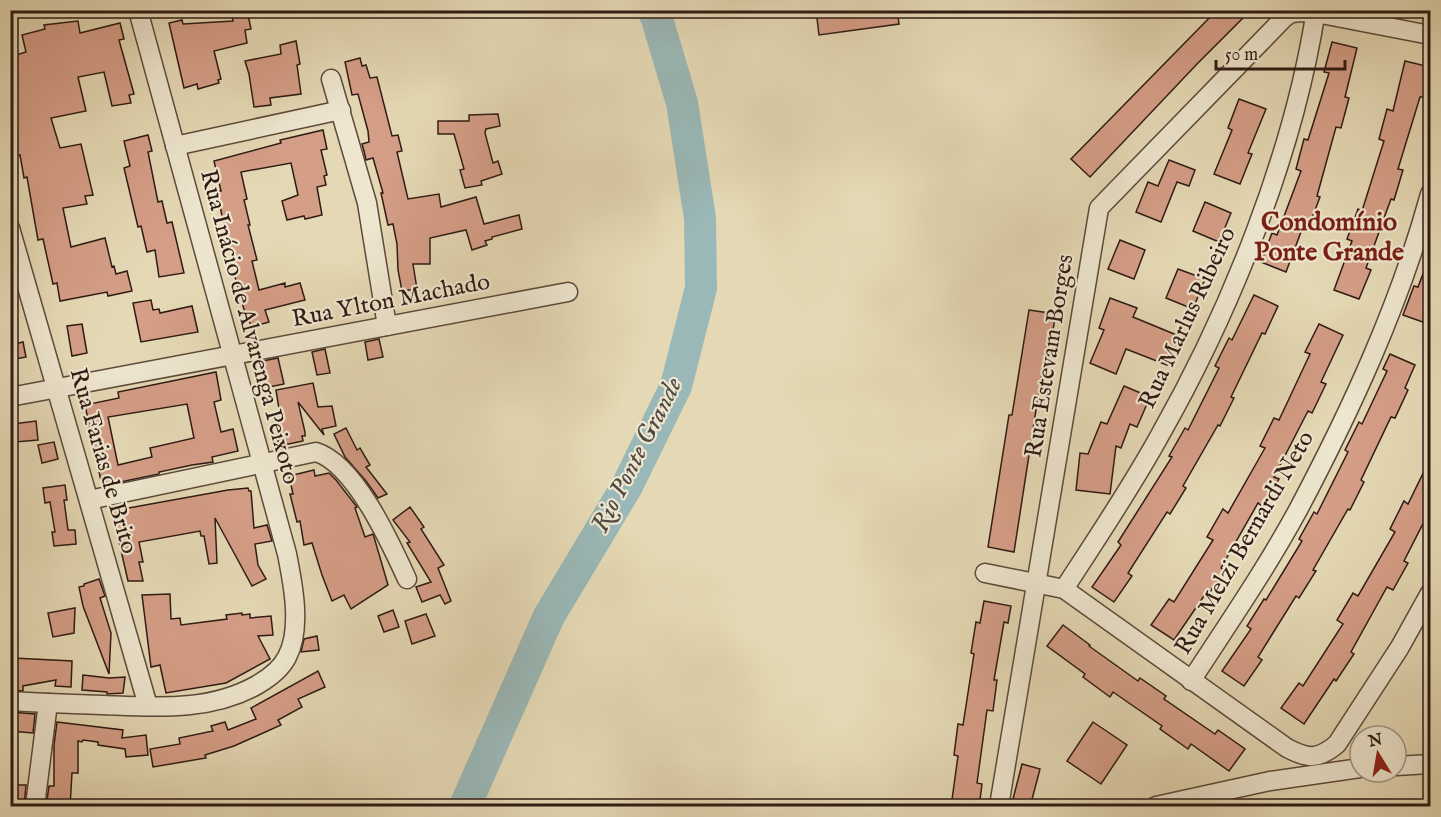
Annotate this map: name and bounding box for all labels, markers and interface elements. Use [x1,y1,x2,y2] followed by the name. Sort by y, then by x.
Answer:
[1216,33,1345,71] scale bar
[1225,44,1258,67] text: 50 m
[192,166,306,488] street label: Rua Inácio de Alvarenga Peixoto
[1254,206,1404,269] district label: Condomínio Ponte Grande
[1132,222,1244,414] street label: Rua Marlus Ribeiro
[1019,252,1081,460] street label: Rua Estevam Borges
[289,267,493,335] street label: Rua Ylton Machado
[62,364,144,558] street label: Rua Farias de Brito
[584,372,690,538] water label: Rio Ponte Grande
[1168,426,1322,660] street label: Rua Melzi Bernardi Neto
[1348,724,1408,784] north arrow
[1366,730,1384,753] text: N

